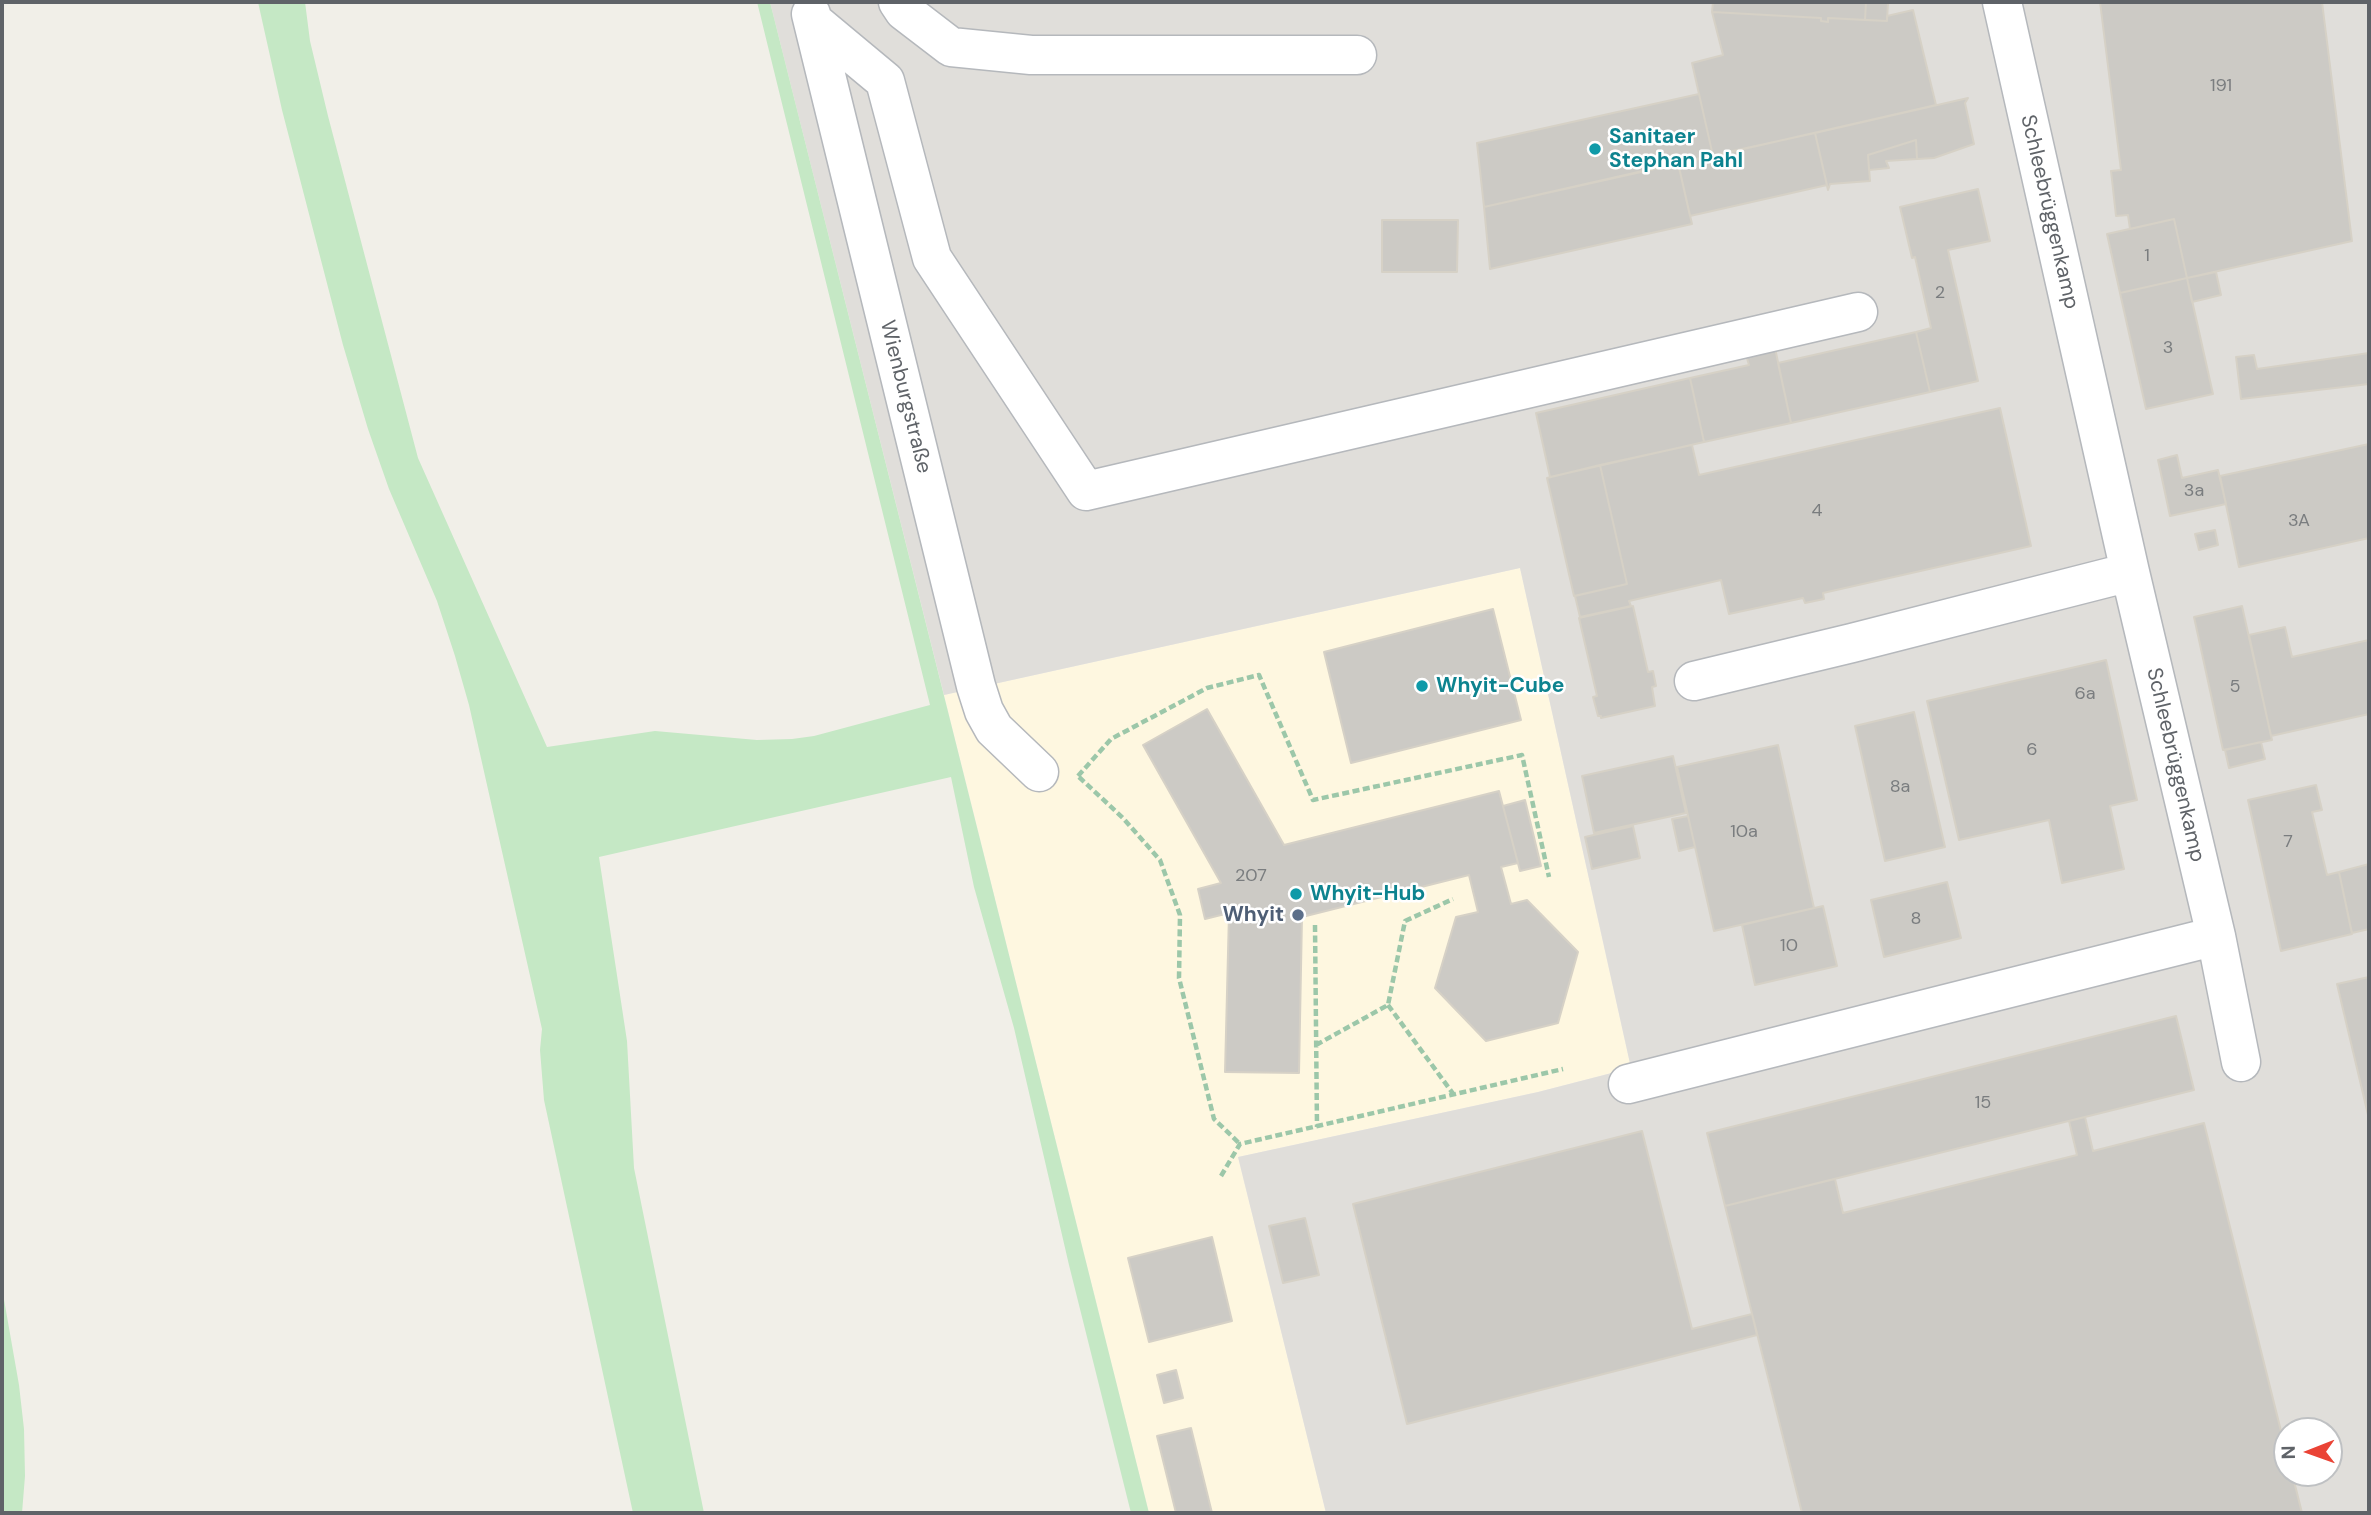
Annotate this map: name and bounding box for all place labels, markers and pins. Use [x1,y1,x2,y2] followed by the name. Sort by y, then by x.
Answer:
[1609,124,1743,174] place label: Sanitaer Stephan Pahl
[1587,141,1603,157] marker: Sanitaer Stephan Pahl
[1436,673,1564,699] place label: Whyit-Cube
[1414,678,1430,694] marker: Whyit-Cube
[1310,881,1425,907] place label: Whyit-Hub
[1288,886,1304,902] marker: Whyit-Hub
[1222,902,1284,928] place label: Whyit
[1290,907,1306,923] marker: Whyit

